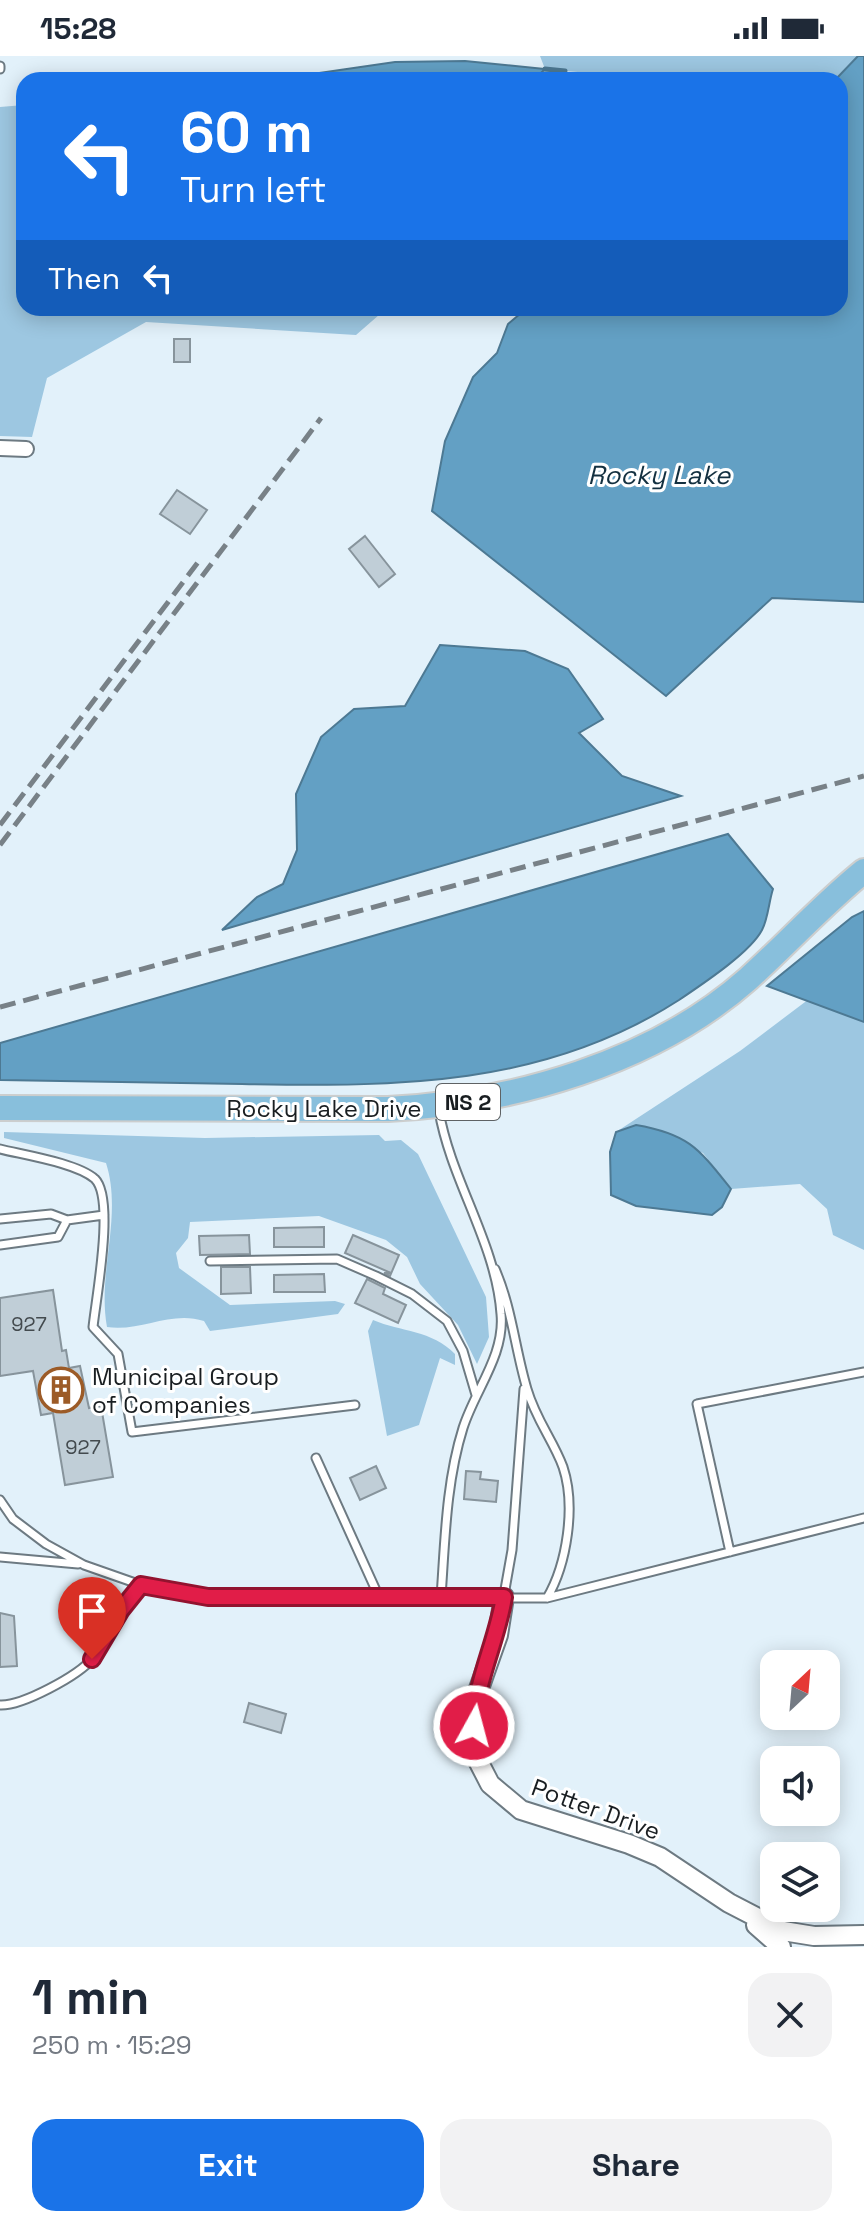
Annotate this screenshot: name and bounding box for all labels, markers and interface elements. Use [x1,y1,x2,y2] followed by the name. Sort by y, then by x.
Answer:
[40,9,116,48] text: 15:28
[180,97,313,168] text: 60 m
[48,104,152,208] icon: left
[180,167,327,213] text: Turn left
[136,256,180,300] icon: left
[48,259,120,298] text: Then
[588,458,732,492] water label: Rocky Lake
[436,1084,500,1120] road number: NS 2
[226,1093,422,1124] street label: Rocky Lake Drive
[11,1311,47,1337] house number: 927
[92,1361,279,1420] place label: Municipal Group of Companies
[37,1366,85,1414] building icon: Municipal Group of Companies
[65,1434,101,1460] house number: 927
[58,1577,126,1659] pin
[70,1589,114,1633] icon: arrive
[760,1650,840,1730] north arrow
[760,1650,840,1922] map controls
[432,1684,516,1768] position arrow
[760,1746,840,1826] button: sound
[527,1771,665,1847] street label: Potter Drive
[760,1842,840,1922] button: layers
[32,1967,149,2028] text: 1 min
[748,1973,832,2057] button: close
[32,2028,192,2062] text: 250 m · 15:29
[32,2119,424,2211] button: Exit
[440,2119,832,2211] button: Share

